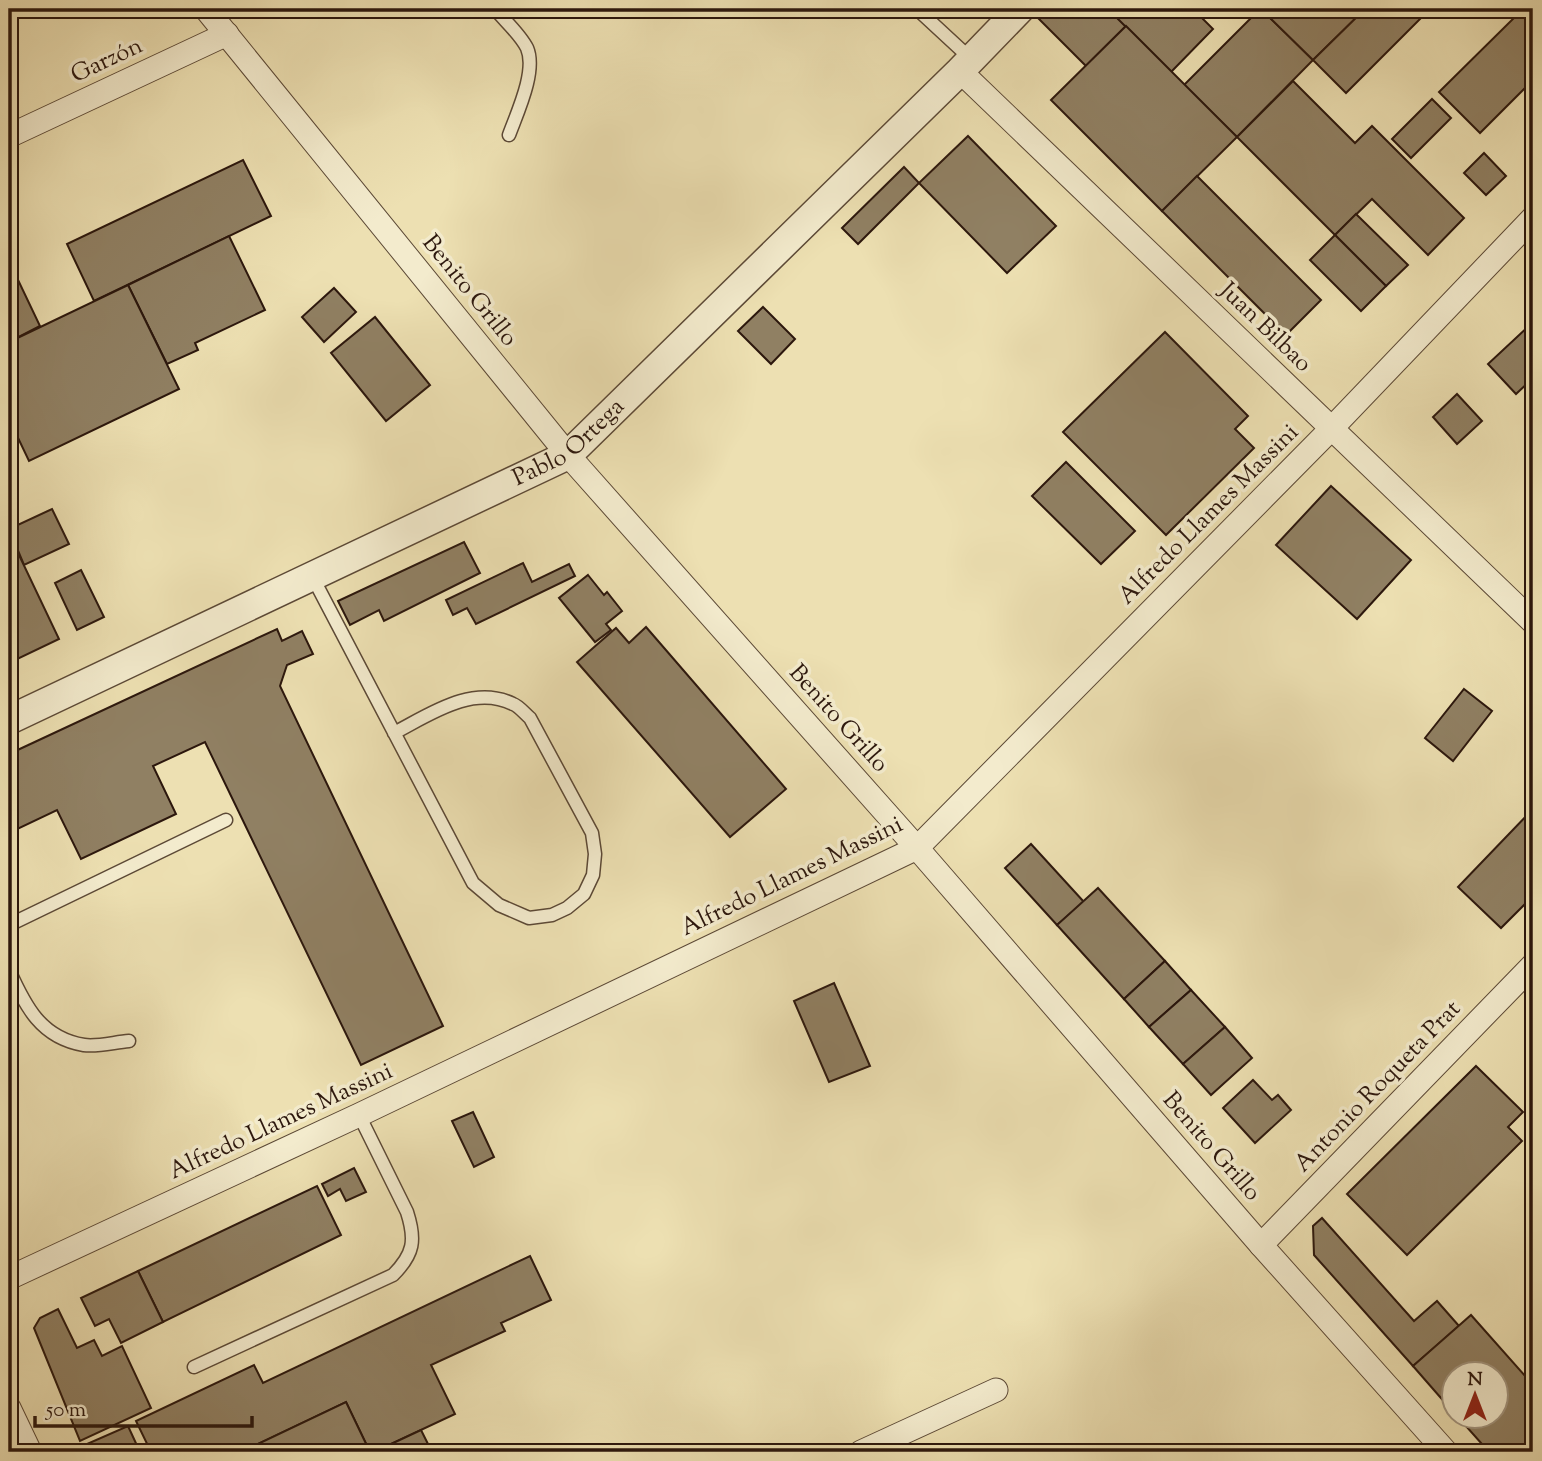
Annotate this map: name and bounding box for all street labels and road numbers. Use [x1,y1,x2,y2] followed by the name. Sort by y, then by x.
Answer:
[65,30,149,92] street label: Garzón
[413,228,525,354] street label: Benito Grillo
[1210,274,1319,381] street label: Juan Bilbao
[507,391,633,496] street label: Pablo Ortega
[1111,417,1307,613] street label: Alfredo Llames Massini
[780,657,896,781] street label: Benito Grillo
[675,808,909,946] street label: Alfredo Llames Massini
[1287,993,1469,1181] street label: Antonio Roqueta Prat
[163,1055,399,1189] street label: Alfredo Llames Massini
[1154,1085,1268,1209] street label: Benito Grillo

